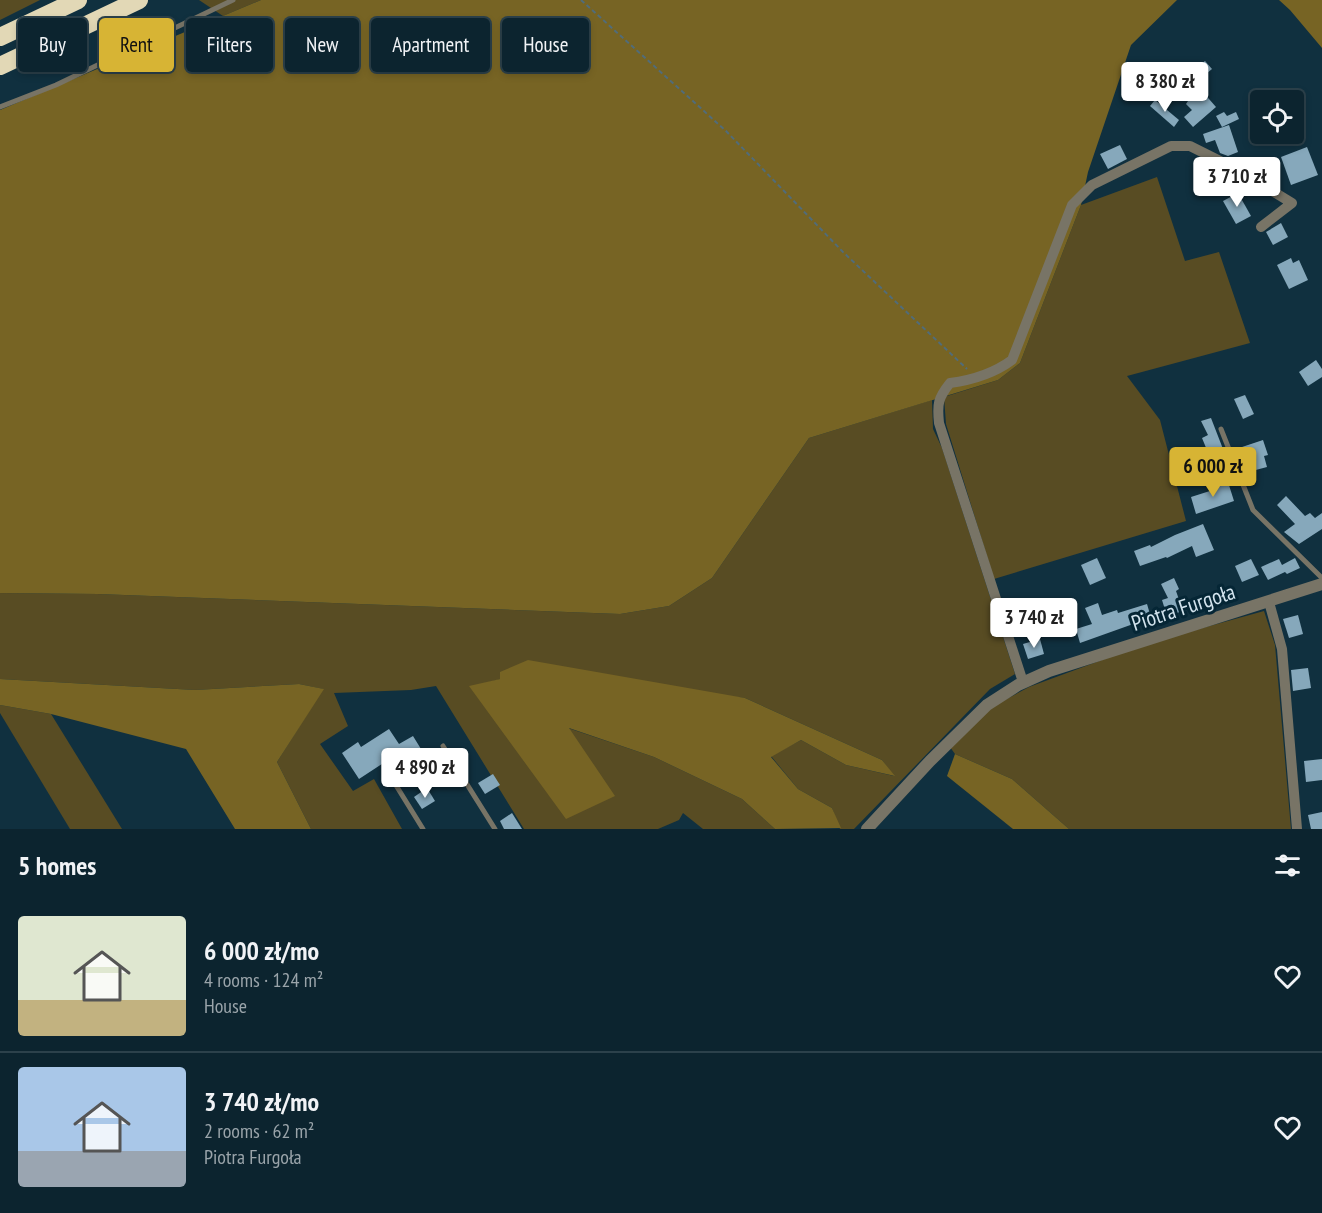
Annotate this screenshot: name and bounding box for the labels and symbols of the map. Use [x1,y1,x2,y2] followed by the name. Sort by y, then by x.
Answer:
[1103,62,1227,113] pin: 8 380 zł
[1175,157,1299,208] pin: 3 710 zł
[1151,447,1275,498] pin: 6 000 zł
[1128,577,1238,637] street label: Piotra Furgoła
[972,598,1096,649] pin: 3 740 zł
[363,748,487,799] pin: 4 890 zł

